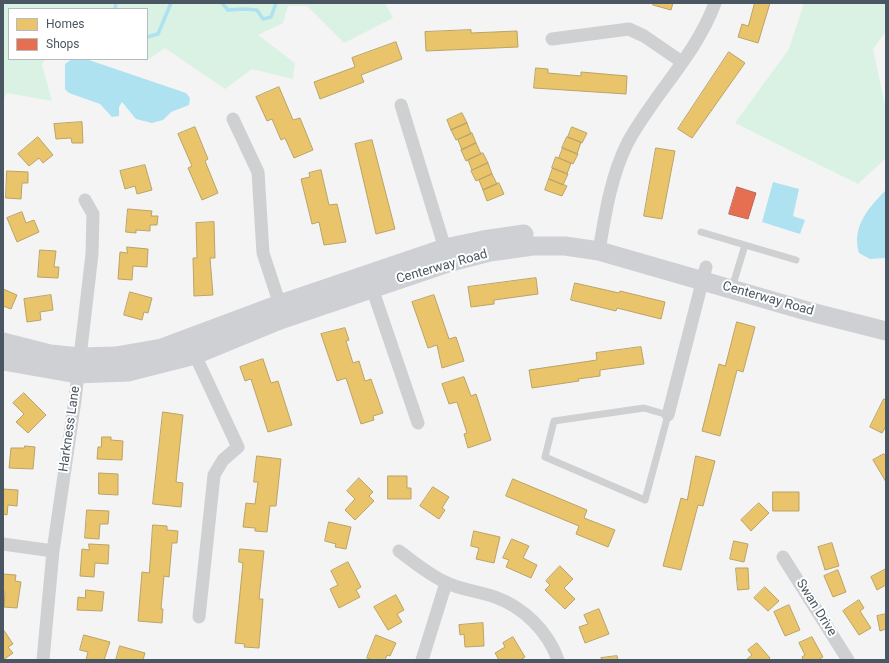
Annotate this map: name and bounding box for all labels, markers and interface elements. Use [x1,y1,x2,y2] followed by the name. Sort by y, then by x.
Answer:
[8,8,148,60] legend
[46,17,84,31] text: Homes
[46,37,80,51] text: Shops
[395,247,489,287] street label: Centerway Road
[721,279,815,319] street label: Centerway Road
[56,385,84,473] street label: Harkness Lane
[792,577,840,639] street label: Swan Drive

